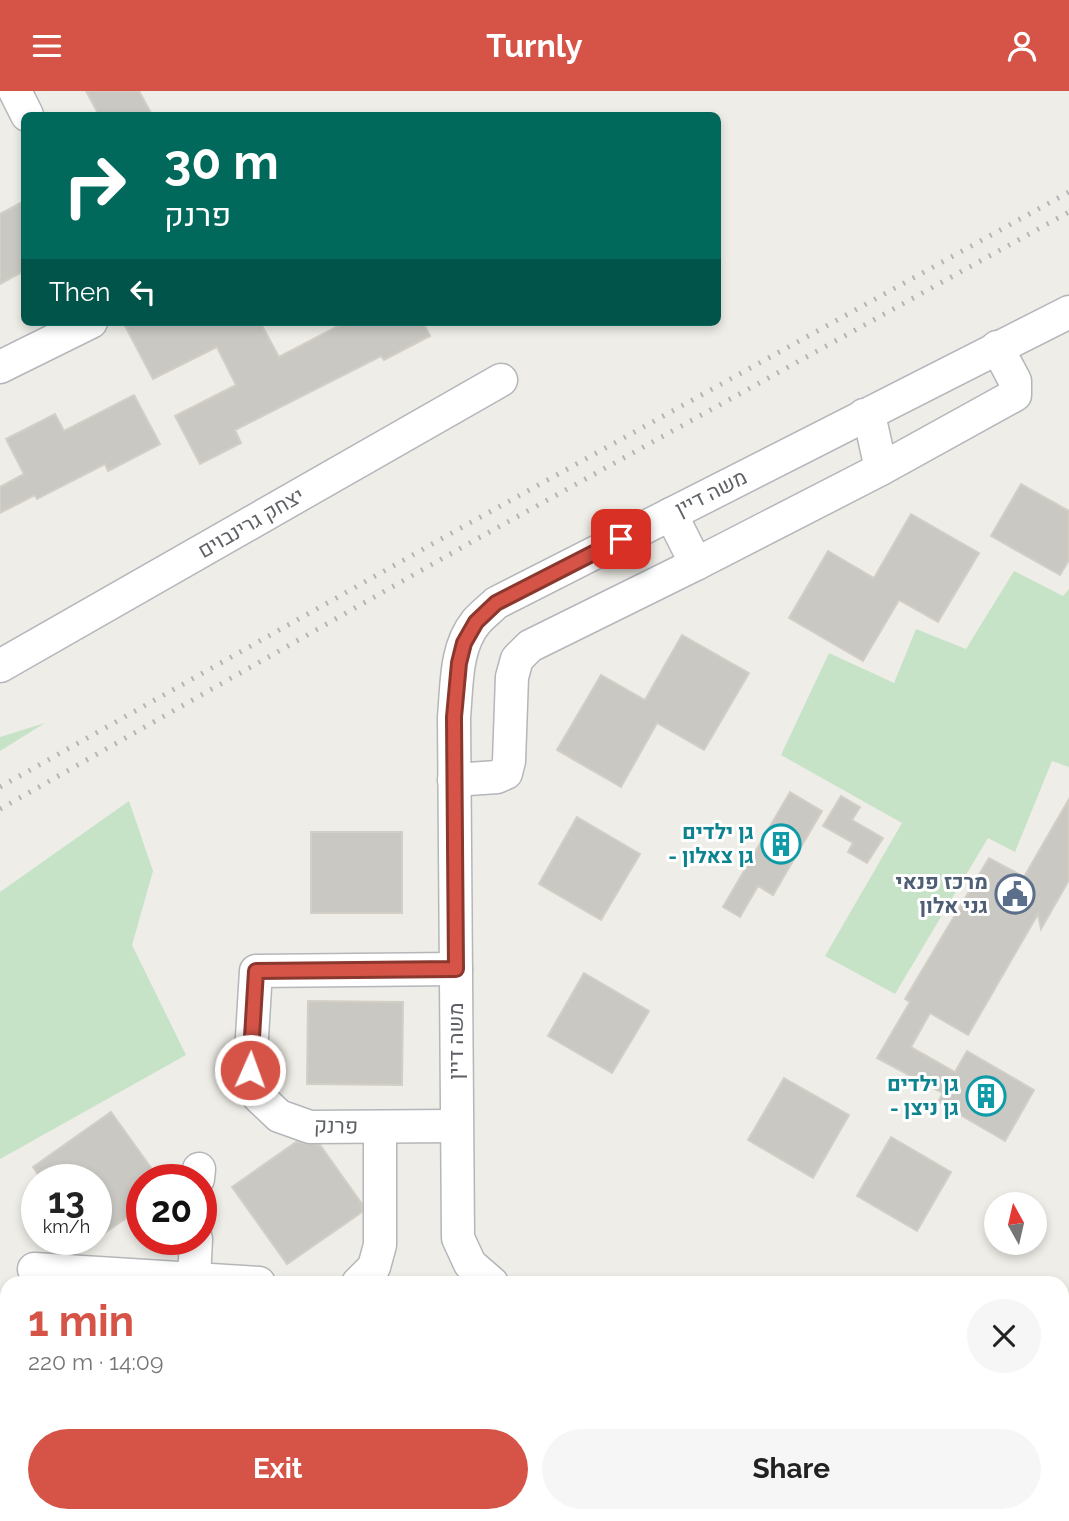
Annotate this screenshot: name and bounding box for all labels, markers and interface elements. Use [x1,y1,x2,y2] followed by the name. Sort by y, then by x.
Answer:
[28,27,66,65] icon: menu
[486,27,583,64] text: Turnly
[1003,27,1041,65] icon: person
[164,133,279,190] text: 30 m
[49,140,140,231] icon: right
[164,196,231,233] text: פרנק
[124,273,162,311] icon: left
[49,277,110,307] text: Then
[671,464,751,521] street label: משה דיין
[193,482,308,563] street label: יצחק גרינבוים
[591,509,651,569] pin
[602,520,640,558] icon: arrive
[668,819,754,868] place label: גן ילדים - גן צאלון
[760,823,802,865] building icon: גן ילדים - גן צאלון
[896,869,988,918] place label: מרכז פנאי גני אלון
[994,873,1036,915] public building icon: מרכז פנאי גני אלון
[443,1002,468,1080] street label: משה דיין
[213,1033,287,1107] position arrow
[887,1071,959,1120] place label: גן ילדים - גן ניצן
[965,1075,1007,1117] building icon: גן ילדים - גן ניצן
[314,1112,359,1139] street label: פרנק
[126,1164,217,1255] speed limit sign: 20
[48,1180,85,1221] text: 13
[984,1192,1046,1255] north arrow
[984,1192,1047,1255] map controls
[43,1216,90,1237] text: km/h
[28,1297,134,1346] text: 1 min
[967,1299,1041,1373] button: close
[28,1348,163,1375] text: 220 m · 14:09
[28,1429,528,1509] button: Exit
[542,1429,1041,1509] button: Share

